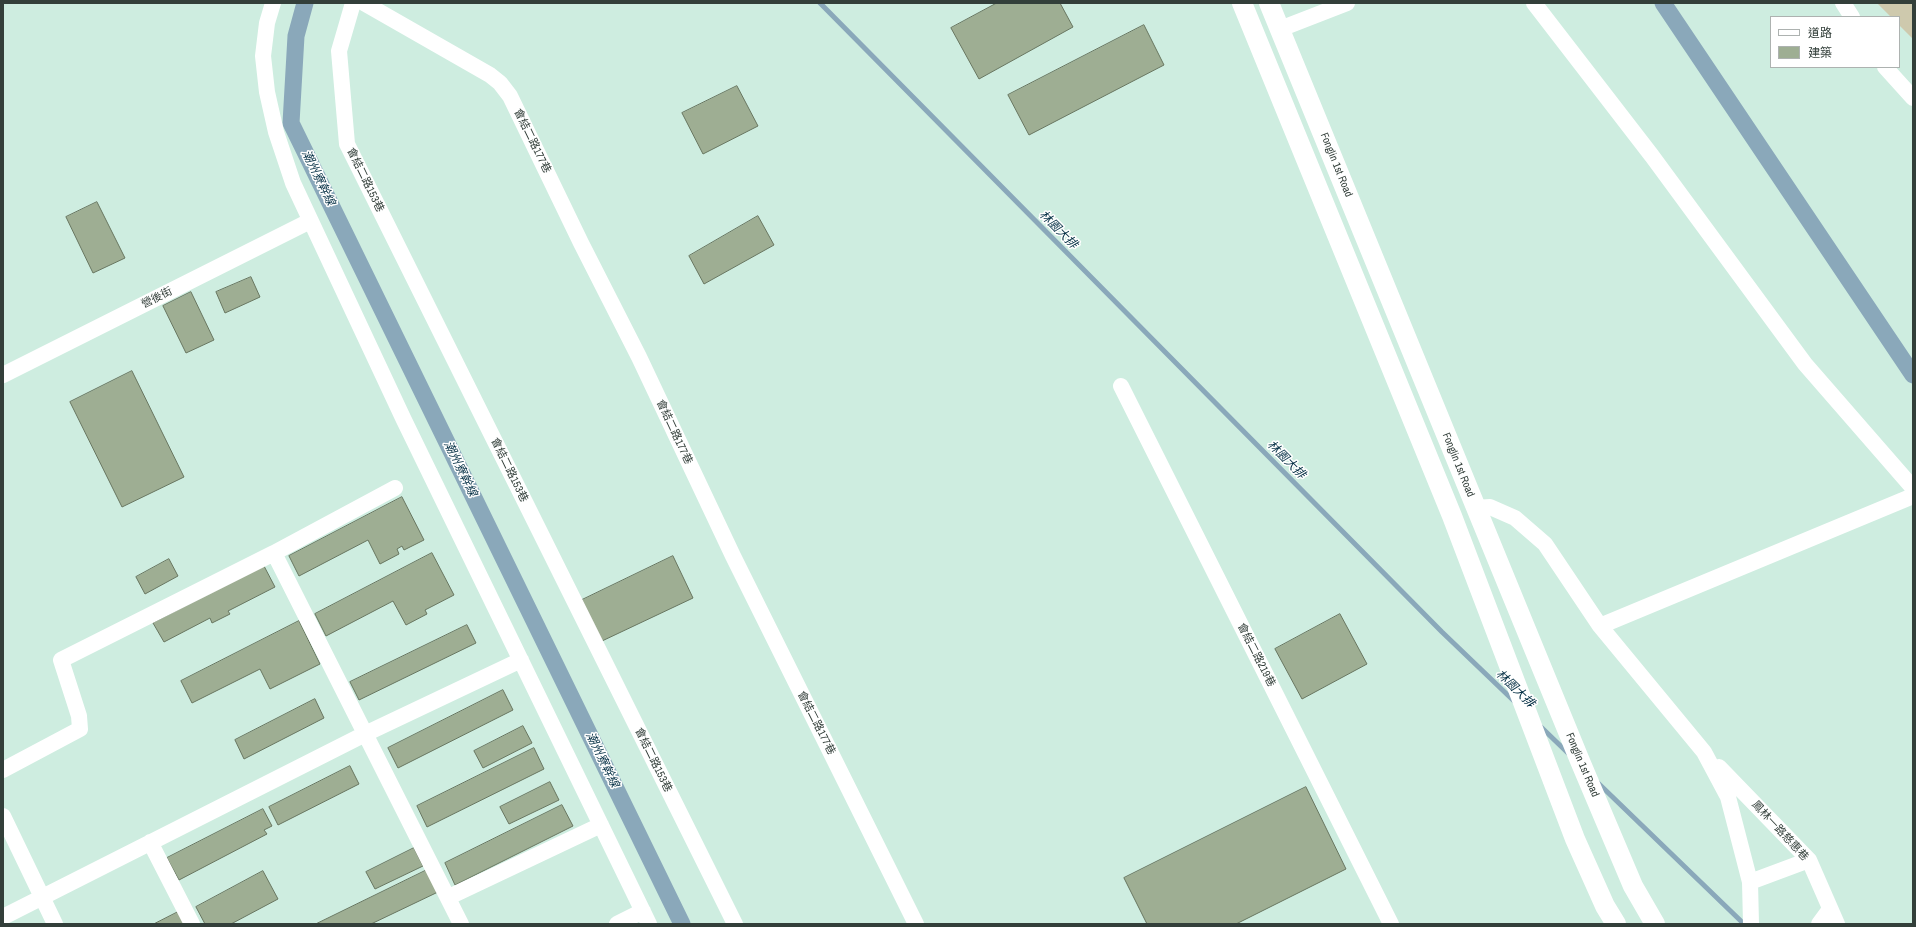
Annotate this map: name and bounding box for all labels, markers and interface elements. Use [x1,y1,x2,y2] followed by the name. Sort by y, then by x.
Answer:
[1770,16,1900,68] legend
[1808,25,1832,41] text: 道路
[1808,45,1832,61] text: 建築
[511,107,553,175] street label: 會結二路177巷
[1317,131,1355,199] street label: Fonglin 1st Road
[344,146,386,214] street label: 會結二路153巷
[298,148,338,208] water label: 潮州寮幹線
[1036,208,1080,252] water label: 林園大排
[139,285,175,311] street label: 營後街
[653,397,695,467] street label: 會結二路177巷
[1439,431,1477,499] street label: Fonglin 1st Road
[488,436,530,504] street label: 會結二路153巷
[1264,438,1308,482] water label: 林園大排
[440,439,480,499] water label: 潮州寮幹線
[1234,621,1278,689] street label: 會結二路219巷
[1493,667,1537,711] water label: 林園大排
[794,689,838,757] street label: 會結二路177巷
[632,726,674,794] street label: 會結二路153巷
[582,730,622,790] water label: 潮州寮幹線
[1563,731,1601,799] street label: Fonglin 1st Road
[1749,798,1811,864] street label: 鳳林一路慈惠巷

